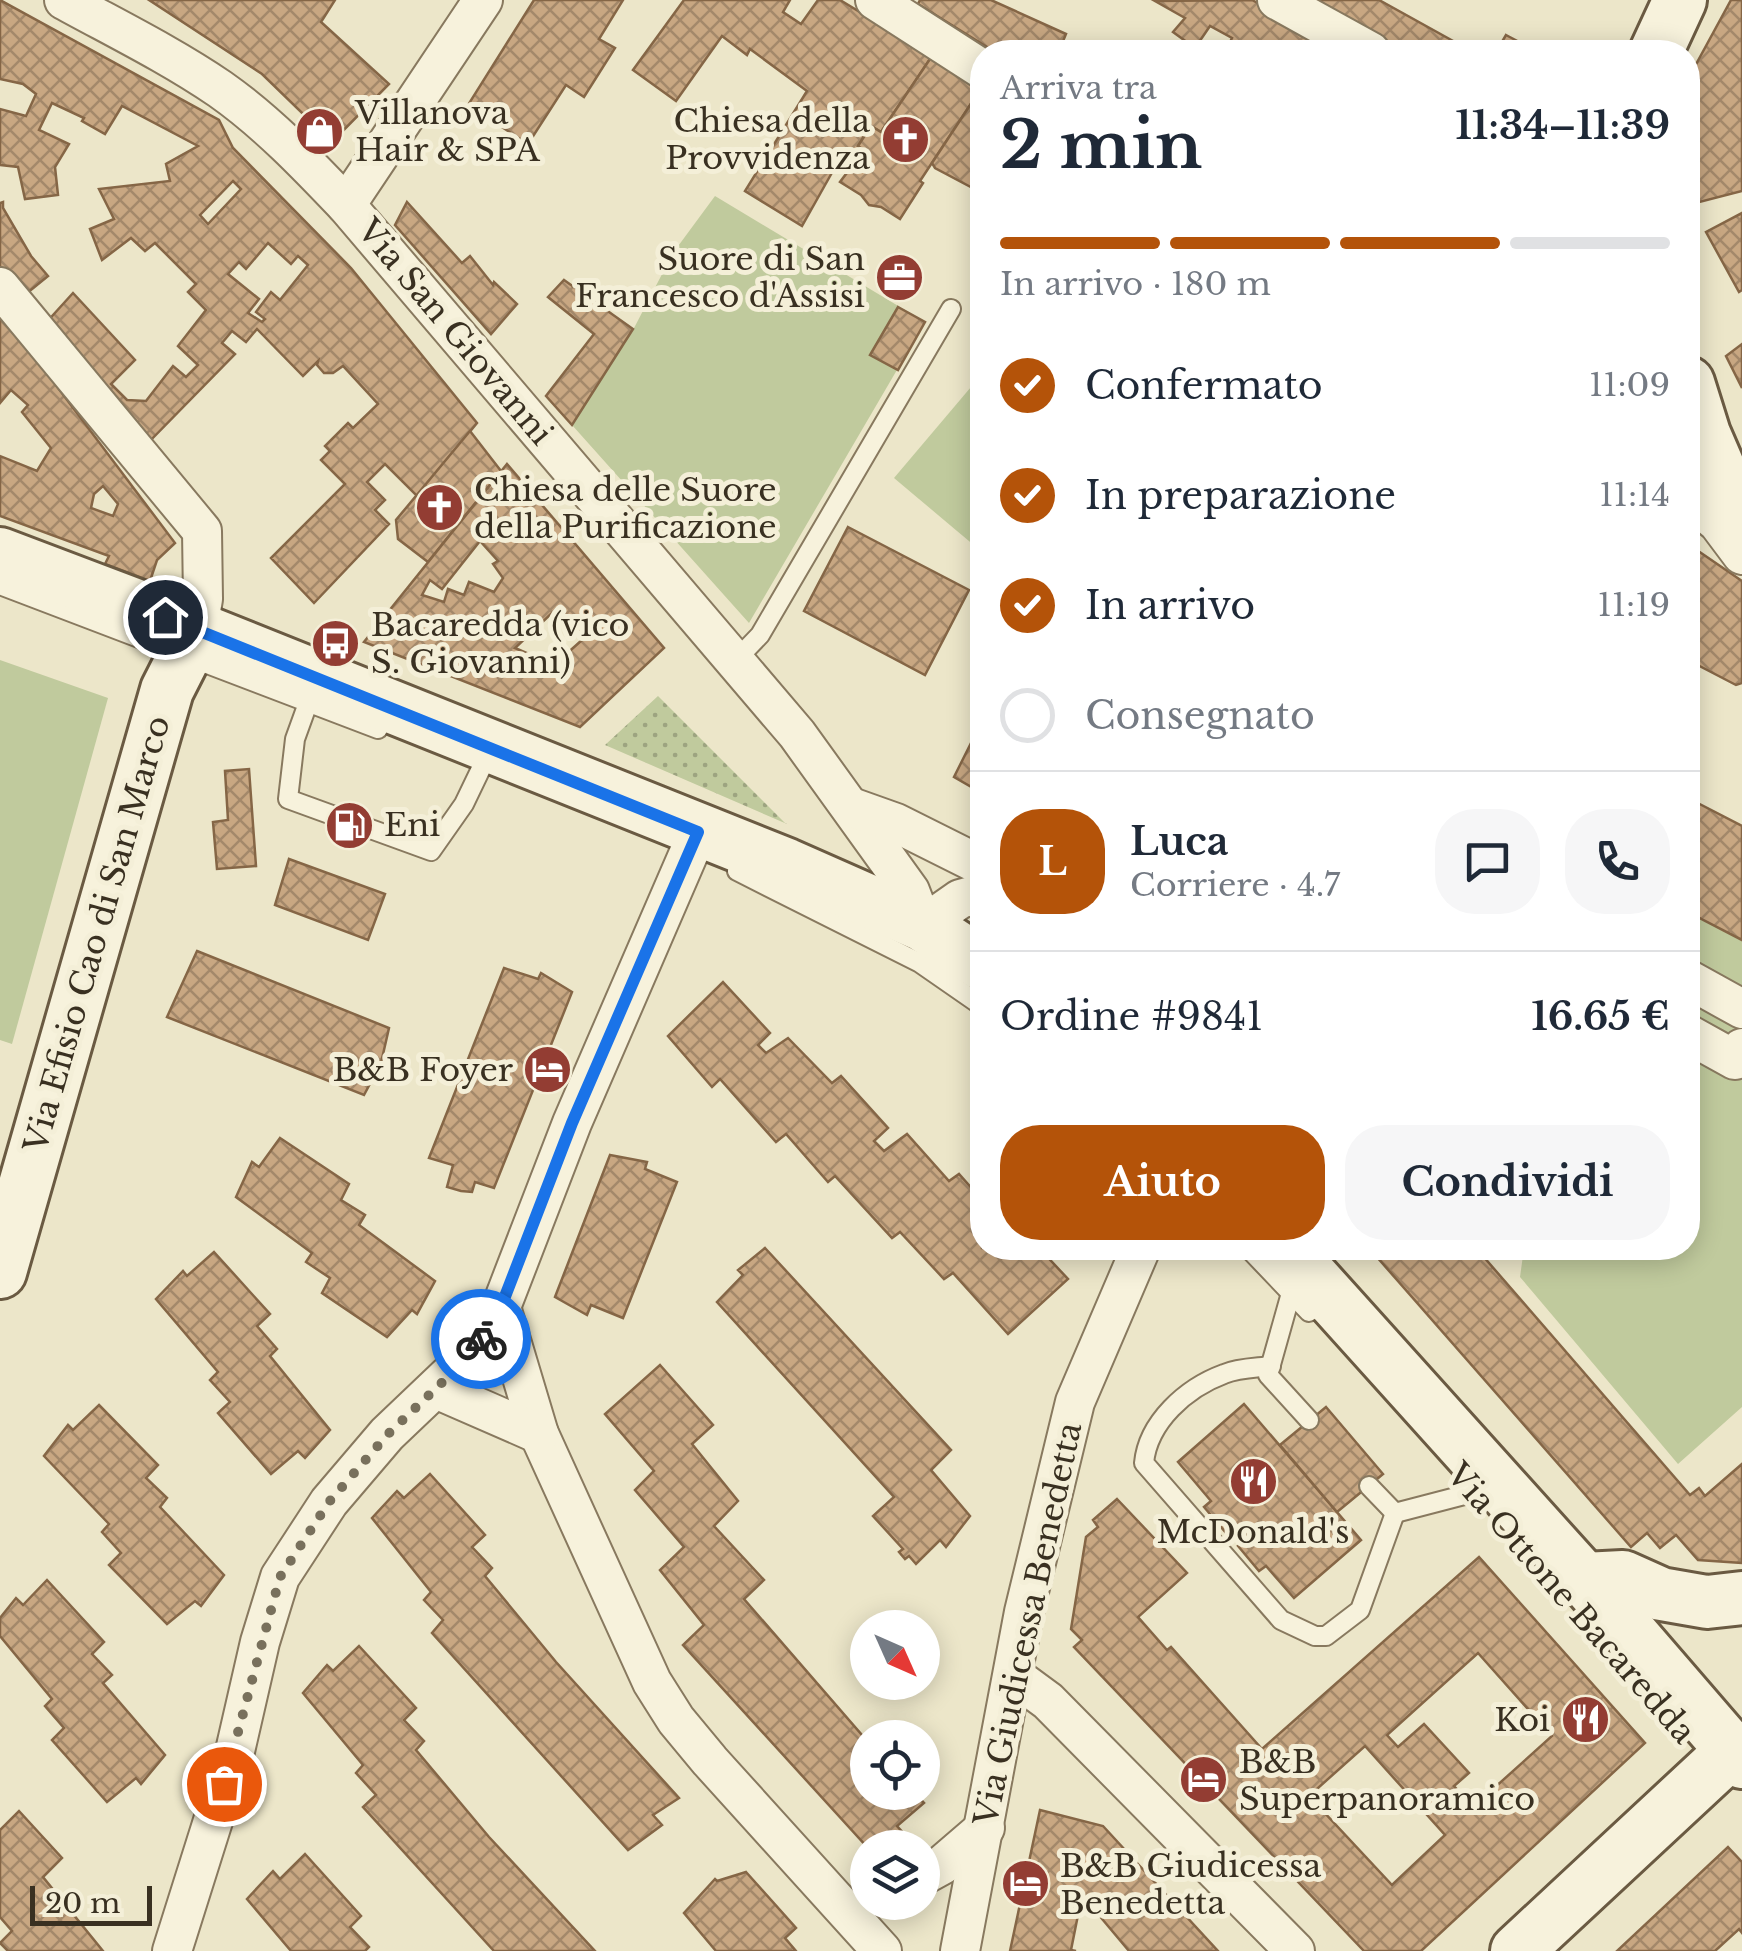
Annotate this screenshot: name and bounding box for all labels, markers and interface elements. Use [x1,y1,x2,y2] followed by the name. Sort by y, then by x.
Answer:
[1000,68,1157,108] text: Arriva tra
[354,93,541,170] place label: Villanova Hair & SPA
[665,101,870,178] place label: Chiesa della Provvidenza
[1455,102,1670,149] text: 11:34–11:39
[294,105,346,157] shop icon: Villanova Hair & SPA
[1000,105,1202,186] text: 2 min
[879,113,931,165] church icon: Chiesa della Provvidenza
[348,210,561,453] street label: Via San Giovanni
[575,239,865,316] place label: Suore di San Francesco d'Assisi
[874,251,926,303] office icon: Suore di San Francesco d'Assisi
[1000,264,1271,304] text: In arrivo · 180 m
[1000,358,1055,413] icon: check
[1085,362,1323,409] text: Confermato
[1589,365,1670,405] text: 11:09
[1000,468,1055,523] icon: check
[474,470,777,547] place label: Chiesa delle Suore della Purificazione
[1085,472,1396,519] text: In preparazione
[1599,475,1670,515] text: 11:14
[413,482,465,534] church icon: Chiesa delle Suore della Purificazione
[123,575,208,660] pin
[1000,578,1055,633] icon: check
[1085,582,1255,629] text: In arrivo
[1597,585,1670,625] text: 11:19
[138,590,193,645] icon: home
[371,605,629,682] place label: Bacaredda (vico S. Giovanni)
[310,617,362,669] bus stop icon: Bacaredda (vico S. Giovanni)
[1085,692,1315,739] text: Consegnato
[15,711,179,1158] street label: Via Efisio Cao di San Marco
[323,799,375,851] fuel station icon: Eni
[384,805,440,845] place label: Eni
[1435,809,1540,914] button: chat
[1565,809,1670,914] button: phone
[1130,818,1229,865] text: Luca
[1038,838,1067,885] text: L
[1130,865,1340,905] text: Corriere · 4.7
[1000,993,1263,1040] text: Ordine #9841
[1531,993,1670,1040] text: 16.65 €
[522,1044,574,1096] hotel icon: B&B Foyer
[333,1050,514,1090] place label: B&B Foyer
[1000,1125,1325,1240] button: Aiuto
[1345,1125,1670,1240] button: Condividi
[431,1289,531,1389] courier
[454,1312,509,1367] icon: bike
[965,1418,1090,1830] street label: Via Giudicessa Benedetta
[1438,1454,1704,1752] street label: Via Ottone Bacaredda
[1227,1456,1279,1508] restaurant icon: McDonald's
[1156,1512,1350,1552] place label: McDonald's
[850,1610,940,1700] north arrow
[850,1610,940,1920] map controls
[1559,1694,1611,1746] restaurant icon: Koi
[1494,1700,1550,1740] place label: Koi
[850,1720,940,1810] button: locate
[182,1742,267,1827] pin
[1239,1742,1535,1819] place label: B&B Superpanoramico
[1178,1754,1230,1806] hotel icon: B&B Superpanoramico
[197,1757,252,1812] icon: bag
[850,1830,940,1920] button: layers
[1060,1846,1322,1923] place label: B&B Giudicessa Benedetta
[999,1858,1051,1910] hotel icon: B&B Giudicessa Benedetta
[30,1881,152,1926] scale bar
[45,1886,120,1921] text: 20 m

